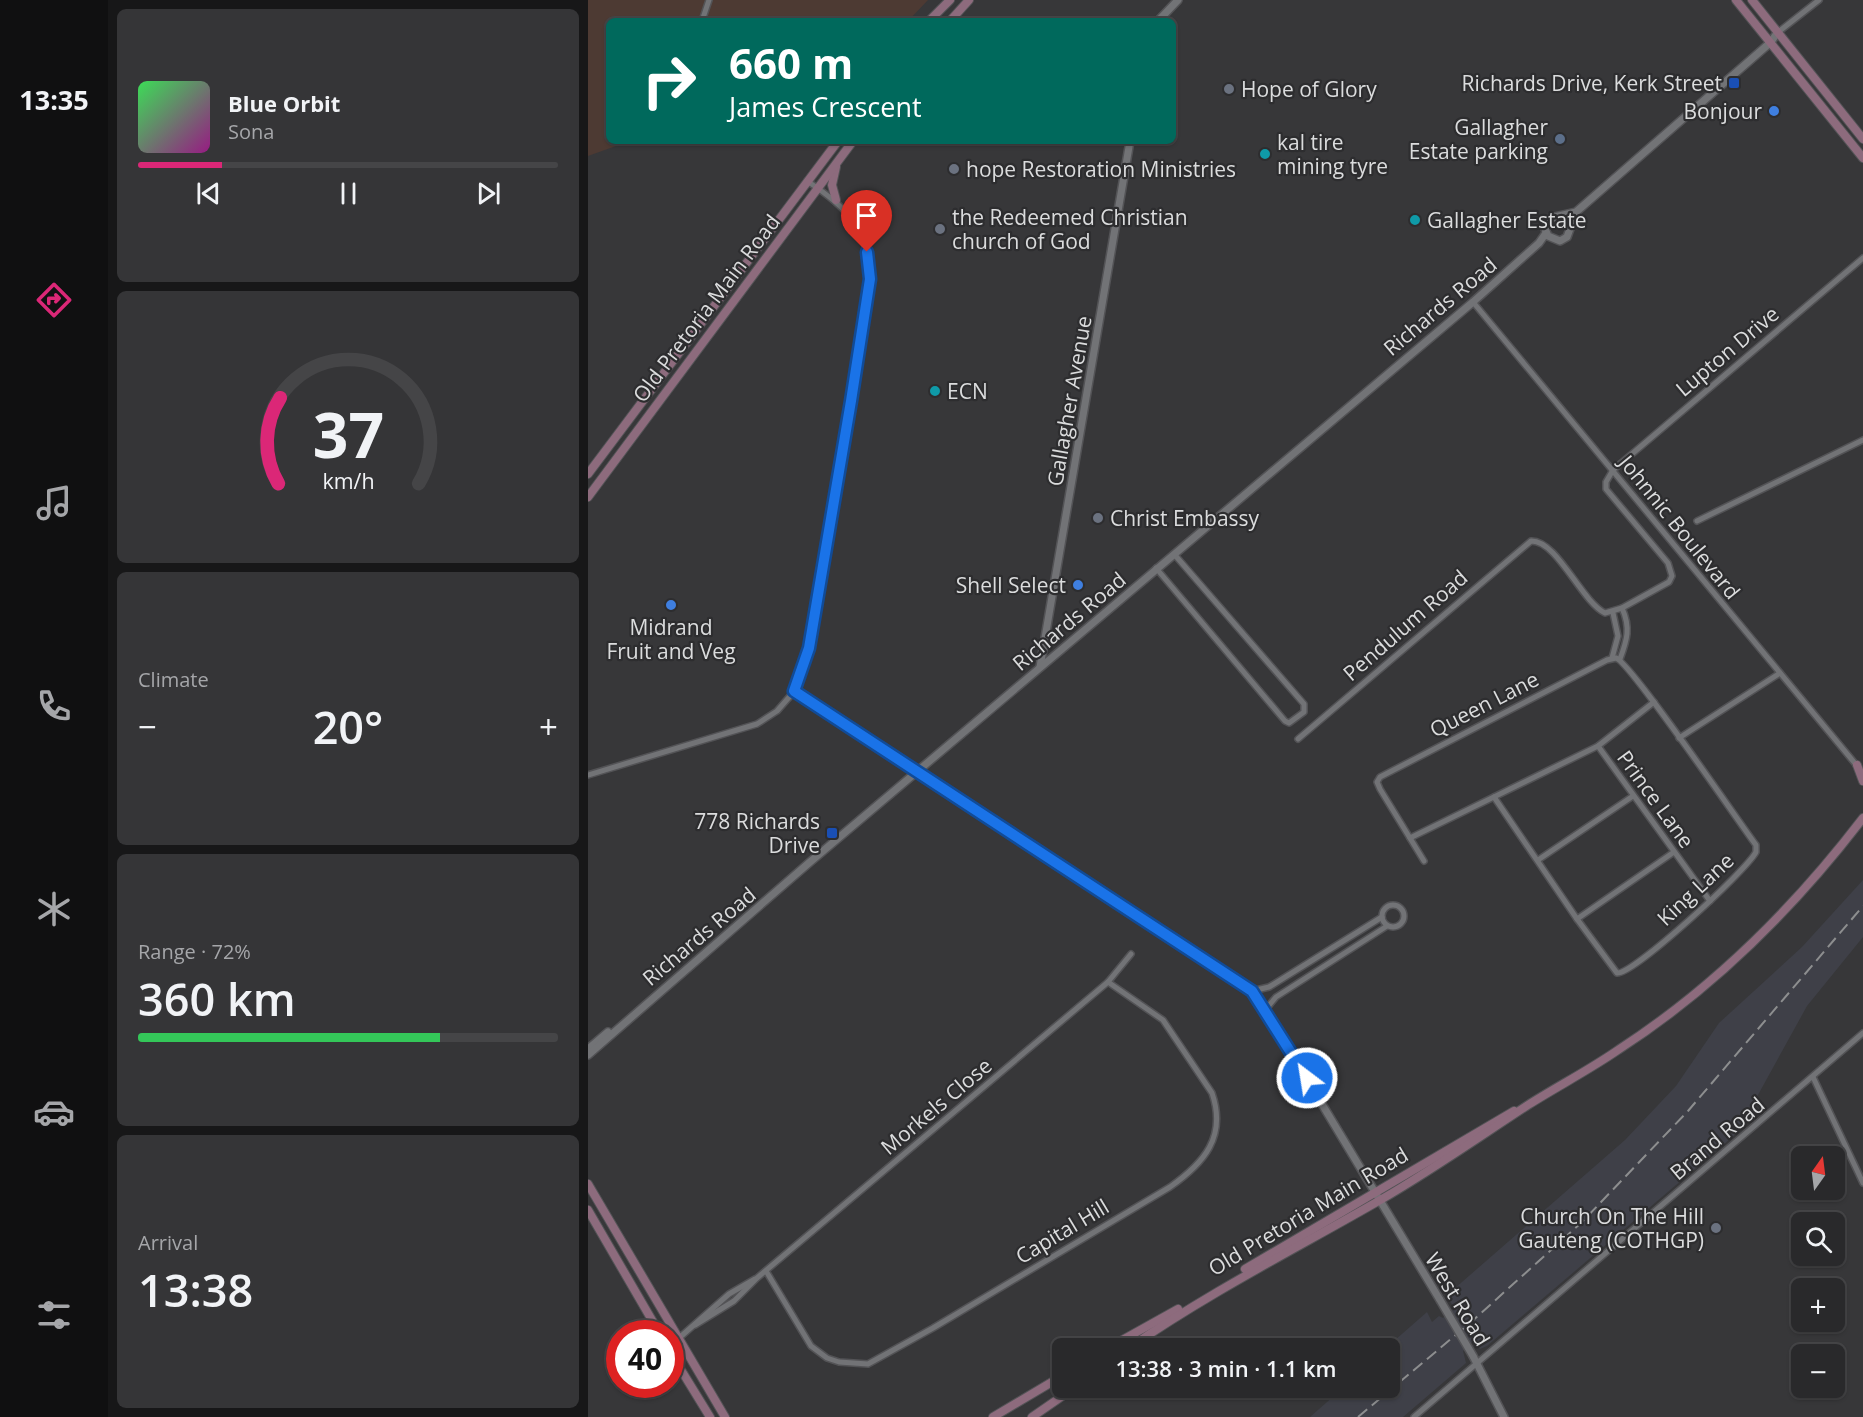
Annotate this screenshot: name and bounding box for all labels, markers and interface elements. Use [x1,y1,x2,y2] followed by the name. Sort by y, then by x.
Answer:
[729,34,853,91] text: 660 m
[630,42,708,120] icon: right
[1462,69,1722,97] place label: Richards Drive, Kerk Street
[1241,75,1377,103] place label: Hope of Glory
[1727,76,1741,90] marker: Richards Drive, Kerk Street
[19,81,89,118] text: 13:35
[1222,82,1236,96] marker: Hope of Glory
[228,88,340,118] text: Blue Orbit
[729,88,922,125] text: James Crescent
[1684,97,1762,125] place label: Bonjour
[1767,104,1781,118] marker: Bonjour
[1409,113,1548,165] place label: Gallagher Estate parking
[228,118,274,145] text: Sona
[1277,128,1388,180] place label: kal tire mining tyre
[1553,132,1567,146] marker: Gallagher Estate parking
[1258,147,1272,161] marker: kal tire mining tyre
[966,155,1236,183] place label: hope Restoration Ministries
[947,162,961,176] marker: hope Restoration Ministries
[192,177,225,210] icon: previous
[332,177,365,210] icon: pause
[472,177,505,210] icon: next
[841,190,892,252] pin
[850,199,883,232] icon: arrive
[952,203,1188,255] place label: the Redeemed Christian church of God
[1427,206,1586,234] place label: Gallagher Estate
[626,208,786,408] street label: Old Pretoria Main Road
[1408,213,1422,227] marker: Gallagher Estate
[933,222,947,236] marker: the Redeemed Christian church of God
[1377,250,1503,362] street label: Richards Road
[33,279,75,321] icon: directions
[1670,300,1784,402] street label: Lupton Drive
[1040,314,1098,488] street label: Gallagher Avenue
[947,377,988,405] place label: ECN
[928,384,942,398] marker: ECN
[312,391,384,476] text: 37
[1612,448,1747,605] street label: Johnnic Boulevard
[322,466,374,495] text: km/h
[33,482,75,524] icon: music
[1110,504,1260,532] place label: Christ Embassy
[1091,511,1105,525] marker: Christ Embassy
[1337,563,1473,687] street label: Pendulum Road
[1006,565,1132,677] street label: Richards Road
[956,571,1066,599] place label: Shell Select
[1071,578,1085,592] marker: Shell Select
[664,598,678,612] marker: Midrand Fruit and Veg
[606,613,736,665] place label: Midrand Fruit and Veg
[1425,665,1543,743] street label: Queen Lane
[138,666,209,693] text: Climate
[33,685,75,727] icon: phone
[313,696,383,757] text: 20°
[138,704,157,749] text: −
[539,704,558,749] text: +
[1611,745,1701,853] street label: Prince Lane
[694,807,820,859] place label: 778 Richards Drive
[825,826,839,840] marker: 778 Richards Drive
[1651,846,1739,932] street label: King Lane
[636,880,762,992] street label: Richards Road
[33,888,75,930] icon: climate
[138,938,251,965] text: Range · 72%
[138,968,296,1029] text: 360 km
[1275,1046,1339,1110] position arrow
[875,1051,997,1161] street label: Morkels Close
[1664,1090,1770,1186] street label: Brand Road
[33,1091,75,1133] icon: car
[1203,1140,1413,1282] street label: Old Pretoria Main Road
[1791,1146,1845,1200] north arrow
[1791,1146,1845,1398] map controls
[1010,1192,1114,1270] street label: Capital Hill
[1518,1202,1704,1254] place label: Church On The Hill Gauteng (COTHGP)
[1791,1212,1845,1266] button: search
[1709,1221,1723,1235] marker: Church On The Hill Gauteng (COTHGP)
[138,1229,198,1256] text: Arrival
[1419,1247,1497,1351] street label: West Road
[138,1259,253,1320] text: 13:38
[1791,1278,1845,1332] button: +
[33,1294,75,1336] icon: filters
[606,1320,684,1398] speed limit sign: 40
[1791,1344,1845,1398] button: −
[1115,1353,1337,1383] text: 13:38 · 3 min · 1.1 km

